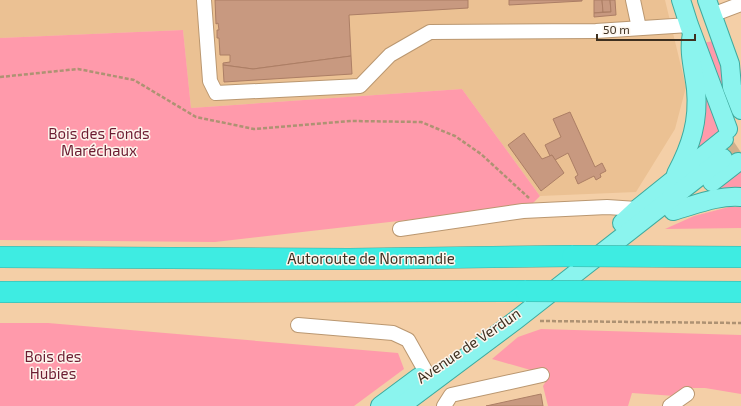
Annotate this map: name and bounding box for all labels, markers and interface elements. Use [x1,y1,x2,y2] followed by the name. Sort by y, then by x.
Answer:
[597,16,695,42] scale bar
[603,22,630,36] text: 50 m
[48,124,150,159] park label: Bois des Fonds Maréchaux
[287,249,455,267] street label: Autoroute de Normandie
[413,304,523,386] street label: Avenue de Verdun
[25,347,81,382] park label: Bois des Hubies

